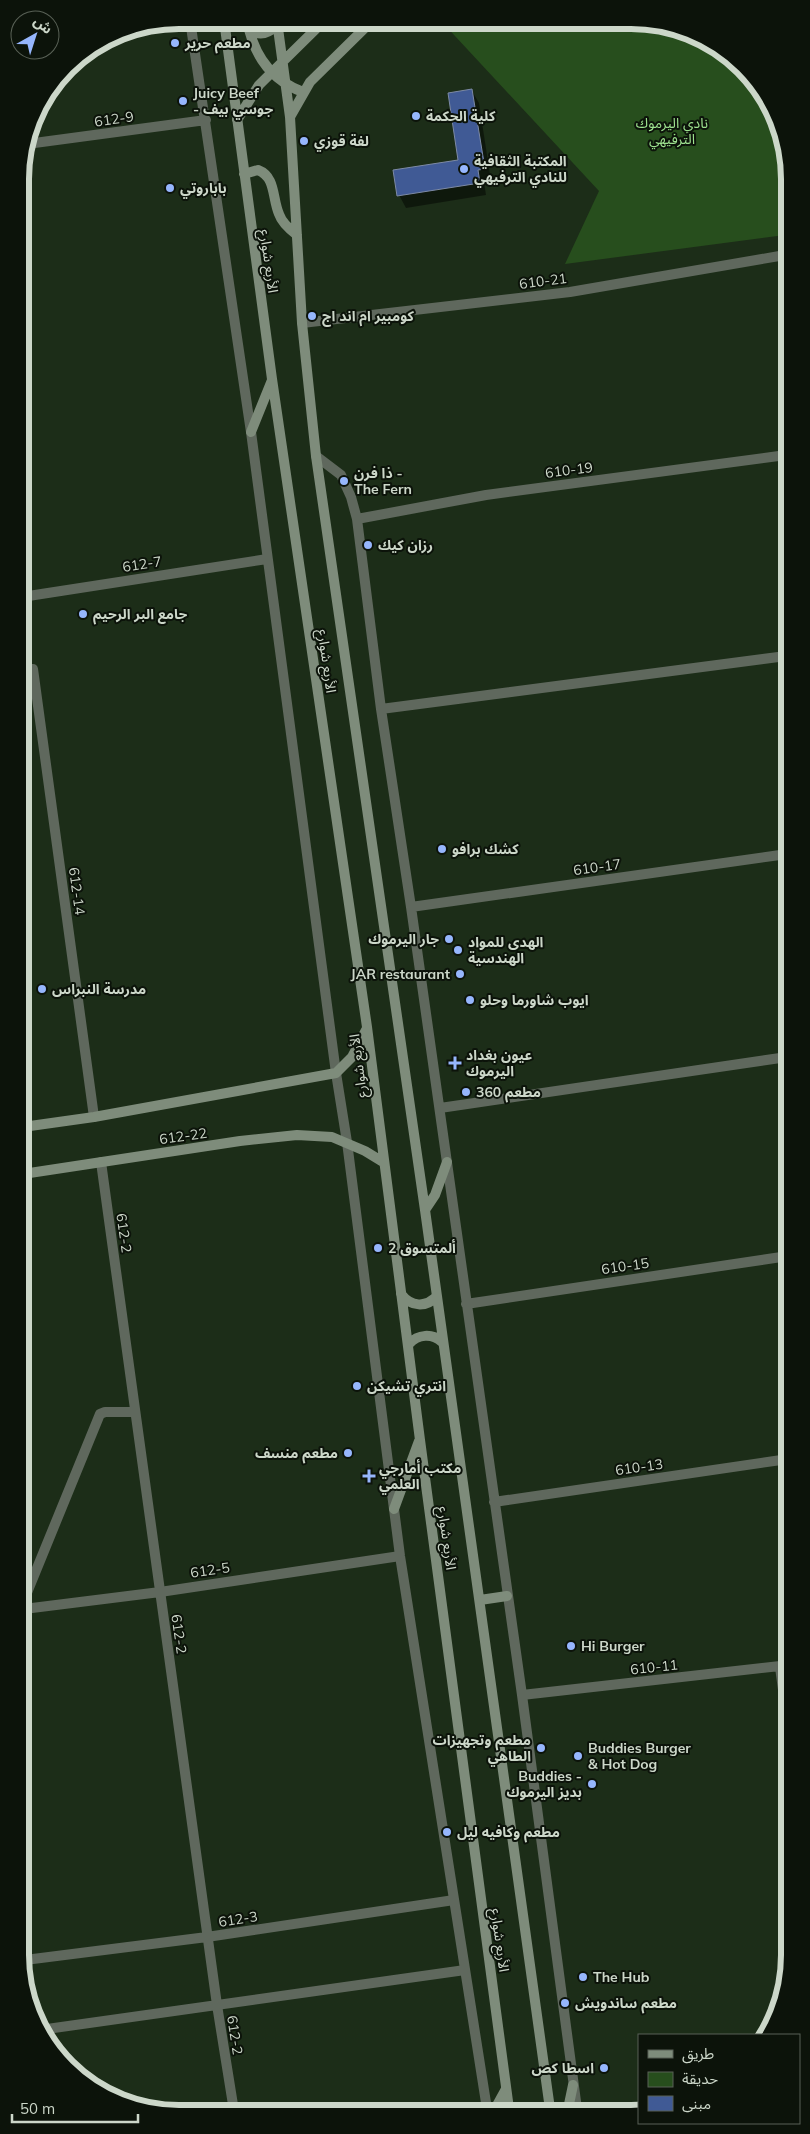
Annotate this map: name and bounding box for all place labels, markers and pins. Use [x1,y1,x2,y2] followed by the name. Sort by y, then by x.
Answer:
[184,34,251,54] place label: مطعم حرير
[169,37,181,49] marker: مطعم حرير
[193,84,273,120] place label: Juicy Beef - جوسي بيف
[177,95,189,107] marker: Juicy Beef - جوسي بيف
[426,107,496,125] place label: كلية الحكمة
[410,110,422,122] marker: كلية الحكمة
[314,132,369,152] place label: لفة قوزي
[298,135,310,147] marker: لفة قوزي
[474,152,567,188] place label: المكتبة الثقافية للنادي الترفيهي
[458,163,470,175] marker: المكتبة الثقافية للنادي الترفيهي
[180,179,227,199] place label: باباروتي
[164,182,176,194] marker: باباروتي
[322,307,415,327] place label: كومبير ام اند اج
[306,310,318,322] marker: كومبير ام اند اج
[354,464,412,498] place label: ذا فرن - The Fern
[338,475,350,487] marker: ذا فرن - The Fern
[378,536,433,554] place label: رزان كيك
[362,539,374,551] marker: رزان كيك
[93,605,187,625] place label: جامع البر الرحيم
[77,608,89,620] marker: جامع البر الرحيم
[452,840,519,858] place label: كشك برافو
[436,843,448,855] marker: كشك برافو
[368,930,439,948] place label: جار اليرموك
[443,933,455,945] marker: جار اليرموك
[468,933,544,967] place label: الهدى للمواد الهندسية
[452,944,464,956] marker: الهدى للمواد الهندسية
[351,965,451,983] place label: JAR restaurant
[454,968,466,980] marker: JAR restaurant
[52,980,146,998] place label: مدرسة النبراس
[36,983,48,995] marker: مدرسة النبراس
[480,991,589,1009] place label: ايوب شاورما وحلو
[464,994,476,1006] marker: ايوب شاورما وحلو
[466,1046,532,1080] place label: عيون بغداد اليرموك
[448,1056,462,1070] marker: عيون بغداد اليرموك
[476,1083,541,1103] place label: مطعم 360
[460,1086,472,1098] marker: مطعم 360
[388,1239,456,1257] place label: ألمتسوق 2
[372,1242,384,1254] marker: ألمتسوق 2
[367,1377,446,1397] place label: انتري تشيكن
[351,1380,363,1392] marker: انتري تشيكن
[255,1444,338,1464] place label: مطعم منسف
[342,1447,354,1459] marker: مطعم منسف
[379,1459,461,1495] place label: مكتب أمارجي العلمي
[363,1470,375,1482] marker: مكتب أمارجي العلمي
[581,1637,645,1655] place label: Hi Burger
[565,1640,577,1652] marker: Hi Burger
[432,1731,531,1767] place label: مطعم وتجهيزات الطاهي
[588,1739,691,1773] place label: Buddies Burger & Hot Dog
[535,1742,547,1754] marker: مطعم وتجهيزات الطاهي
[572,1750,584,1762] marker: Buddies Burger & Hot Dog
[506,1767,582,1801] place label: Buddies - بديز اليرموك
[586,1778,598,1790] marker: Buddies - بديز اليرموك
[457,1823,560,1843] place label: مطعم وكافيه ليل
[441,1826,453,1838] marker: مطعم وكافيه ليل
[593,1968,650,1986] place label: The Hub
[577,1971,589,1983] marker: The Hub
[575,1994,677,2014] place label: مطعم ساندويش
[559,1997,571,2009] marker: مطعم ساندويش
[531,2059,594,2077] place label: اسطا كص
[598,2062,610,2074] marker: اسطا كص

